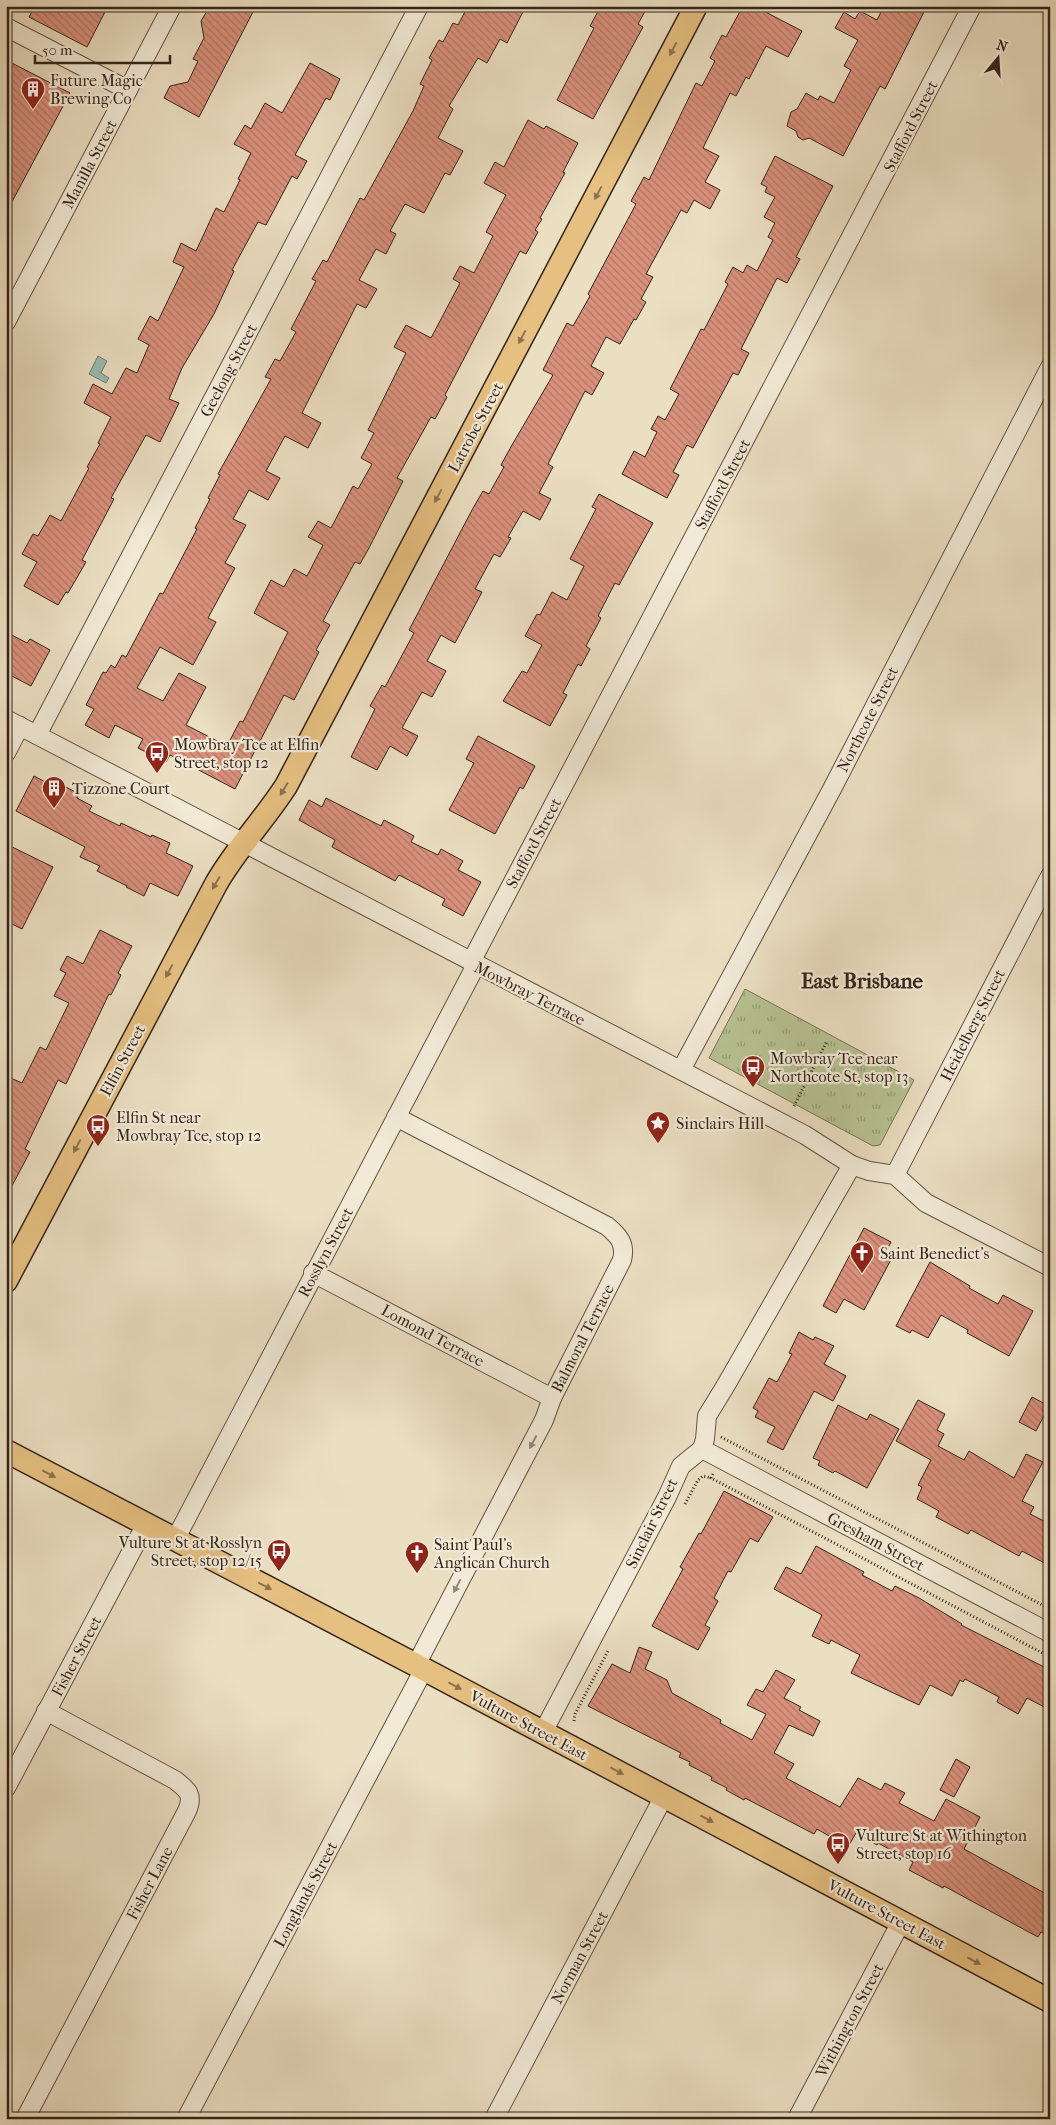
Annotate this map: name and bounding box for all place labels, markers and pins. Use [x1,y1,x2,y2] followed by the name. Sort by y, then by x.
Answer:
[50,71,143,108] place label: Future Magic Brewing Co
[20,76,46,110] building icon: Future Magic Brewing Co
[174,735,320,772] place label: Mowbray Tce at Elfin Street, stop 12
[144,740,170,774] bus stop icon: Mowbray Tce at Elfin Street, stop 12
[41,775,67,809] building icon: Tizzone Court
[72,779,171,798] place label: Tizzone Court
[770,1049,908,1086] place label: Mowbray Tce near Northcote St, stop 13
[740,1054,766,1088] bus stop icon: Mowbray Tce near Northcote St, stop 13
[116,1108,261,1145] place label: Elfin St near Mowbray Tce, stop 12
[645,1110,671,1144] place icon: Sinclairs Hill
[85,1113,111,1147] bus stop icon: Elfin St near Mowbray Tce, stop 12
[676,1114,765,1133] place label: Sinclairs Hill
[849,1240,875,1274] church icon: Saint Benedict's
[880,1244,990,1263] place label: Saint Benedict's
[118,1533,263,1570] place label: Vulture St at Rosslyn Street, stop 12/15
[433,1535,550,1572] place label: Saint Paul's Anglican Church
[266,1538,292,1572] bus stop icon: Vulture St at Rosslyn Street, stop 12/15
[404,1540,430,1574] church icon: Saint Paul's Anglican Church
[855,1826,1028,1863] place label: Vulture St at Withington Street, stop 16
[825,1831,851,1865] bus stop icon: Vulture St at Withington Street, stop 16

